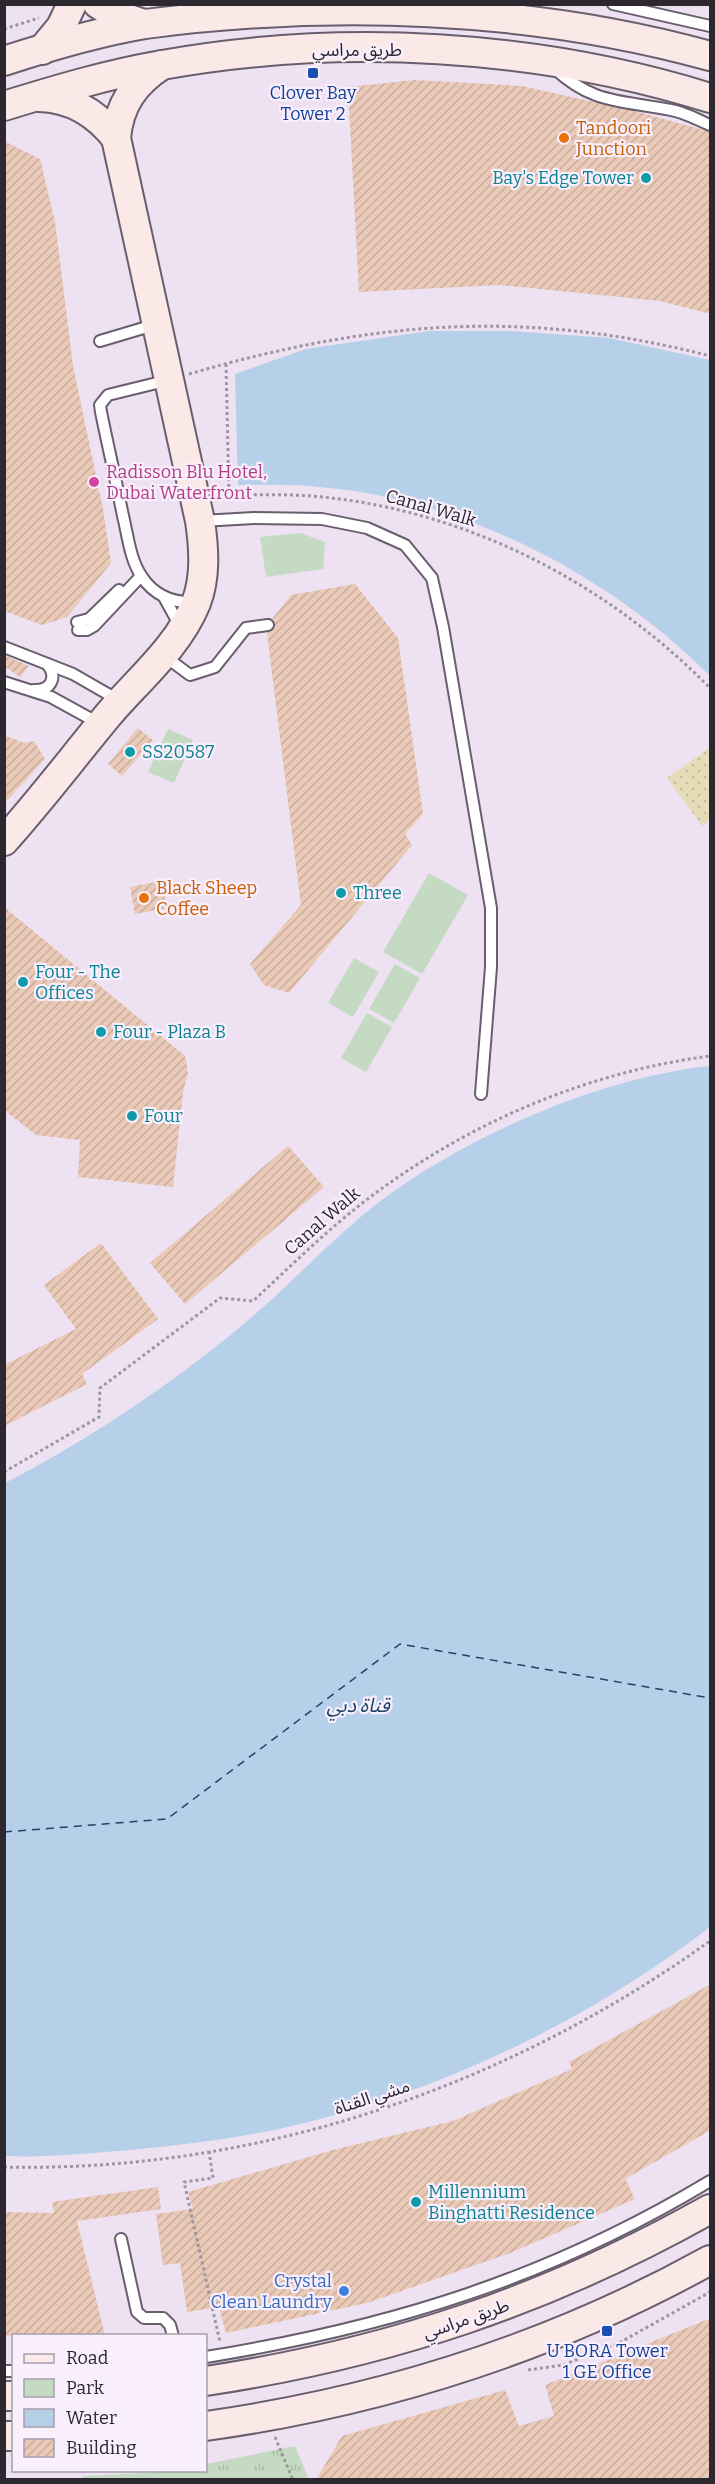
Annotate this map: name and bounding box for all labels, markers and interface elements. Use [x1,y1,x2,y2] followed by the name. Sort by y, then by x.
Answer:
[312,39,402,63] street label: طريق مراسي
[306,66,320,80] marker: Clover Bay Tower 2
[270,82,357,125] place label: Clover Bay Tower 2
[575,117,651,160] place label: Tandoori Junction
[557,131,571,145] marker: Tandoori Junction
[492,167,634,189] place label: Bay's Edge Tower
[639,171,653,185] marker: Bay's Edge Tower
[106,461,267,504] place label: Radisson Blu Hotel, Dubai Waterfront
[87,475,101,489] marker: Radisson Blu Hotel, Dubai Waterfront
[383,485,480,532] street label: Canal Walk
[142,741,214,763] place label: SS20587
[123,745,137,759] marker: SS20587
[156,877,257,920] place label: Black Sheep Coffee
[353,882,402,904] place label: Three
[334,886,348,900] marker: Three
[137,891,151,905] marker: Black Sheep Coffee
[35,961,121,1004] place label: Four - The Offices
[16,975,30,989] marker: Four - The Offices
[113,1021,226,1043] place label: Four - Plaza B
[94,1025,108,1039] marker: Four - Plaza B
[144,1105,183,1127] place label: Four
[125,1109,139,1123] marker: Four
[280,1182,365,1260] street label: Canal Walk
[326,1693,391,1721] water label: قناة دبي
[331,2074,413,2122] street label: مشي القناة
[428,2181,595,2224] place label: Millennium Binghatti Residence
[409,2195,423,2209] marker: Millennium Binghatti Residence
[211,2270,332,2313] place label: Crystal Clean Laundry
[337,2284,351,2298] marker: Crystal Clean Laundry
[420,2294,513,2346] street label: طريق مراسي
[600,2324,614,2338] marker: U BORA Tower 1 GE Office
[12,2334,207,2472] legend
[546,2340,668,2383] place label: U BORA Tower 1 GE Office
[66,2347,109,2369] text: Road
[66,2377,105,2399] text: Park
[66,2407,117,2429] text: Water
[66,2437,137,2459] text: Building

